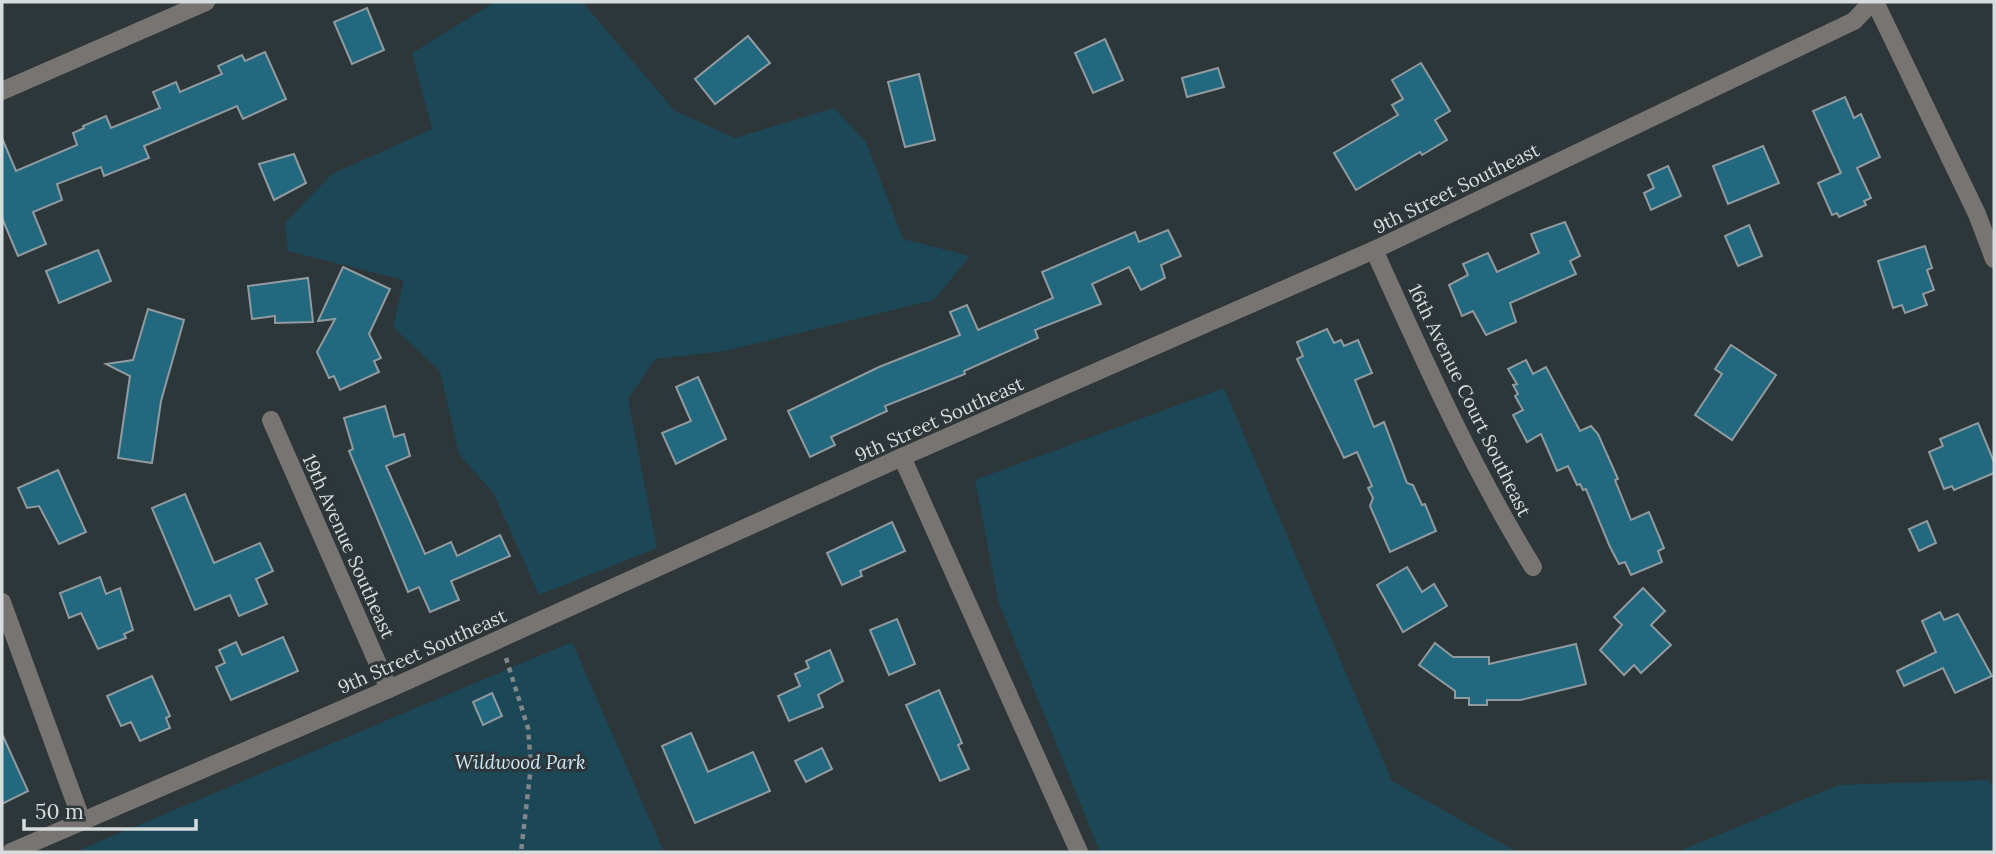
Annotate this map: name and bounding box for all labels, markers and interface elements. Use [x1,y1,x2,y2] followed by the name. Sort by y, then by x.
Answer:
[1369,137,1544,239] street label: 9th Street Southeast
[1403,280,1537,521] street label: 16th Avenue Court Southeast
[851,371,1027,467] street label: 9th Street Southeast
[298,450,401,643] street label: 19th Avenue Southeast
[334,603,510,699] street label: 9th Street Southeast
[454,750,586,774] park label: Wildwood Park
[24,788,196,832] scale bar
[35,798,84,825] text: 50 m

